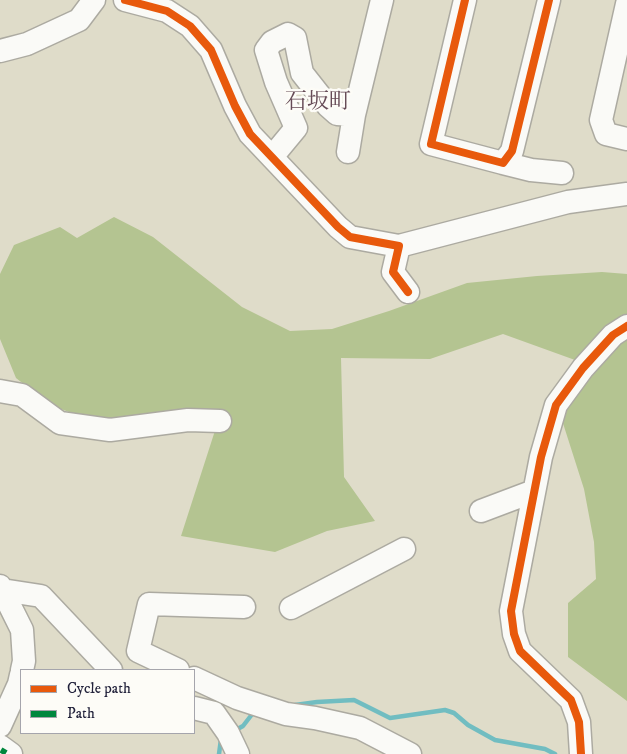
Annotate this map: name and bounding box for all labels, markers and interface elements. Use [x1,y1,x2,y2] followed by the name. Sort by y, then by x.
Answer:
[285,90,351,116] district label: 石坂町
[20,669,195,734] legend
[67,679,131,698] text: Cycle path
[67,704,95,723] text: Path

